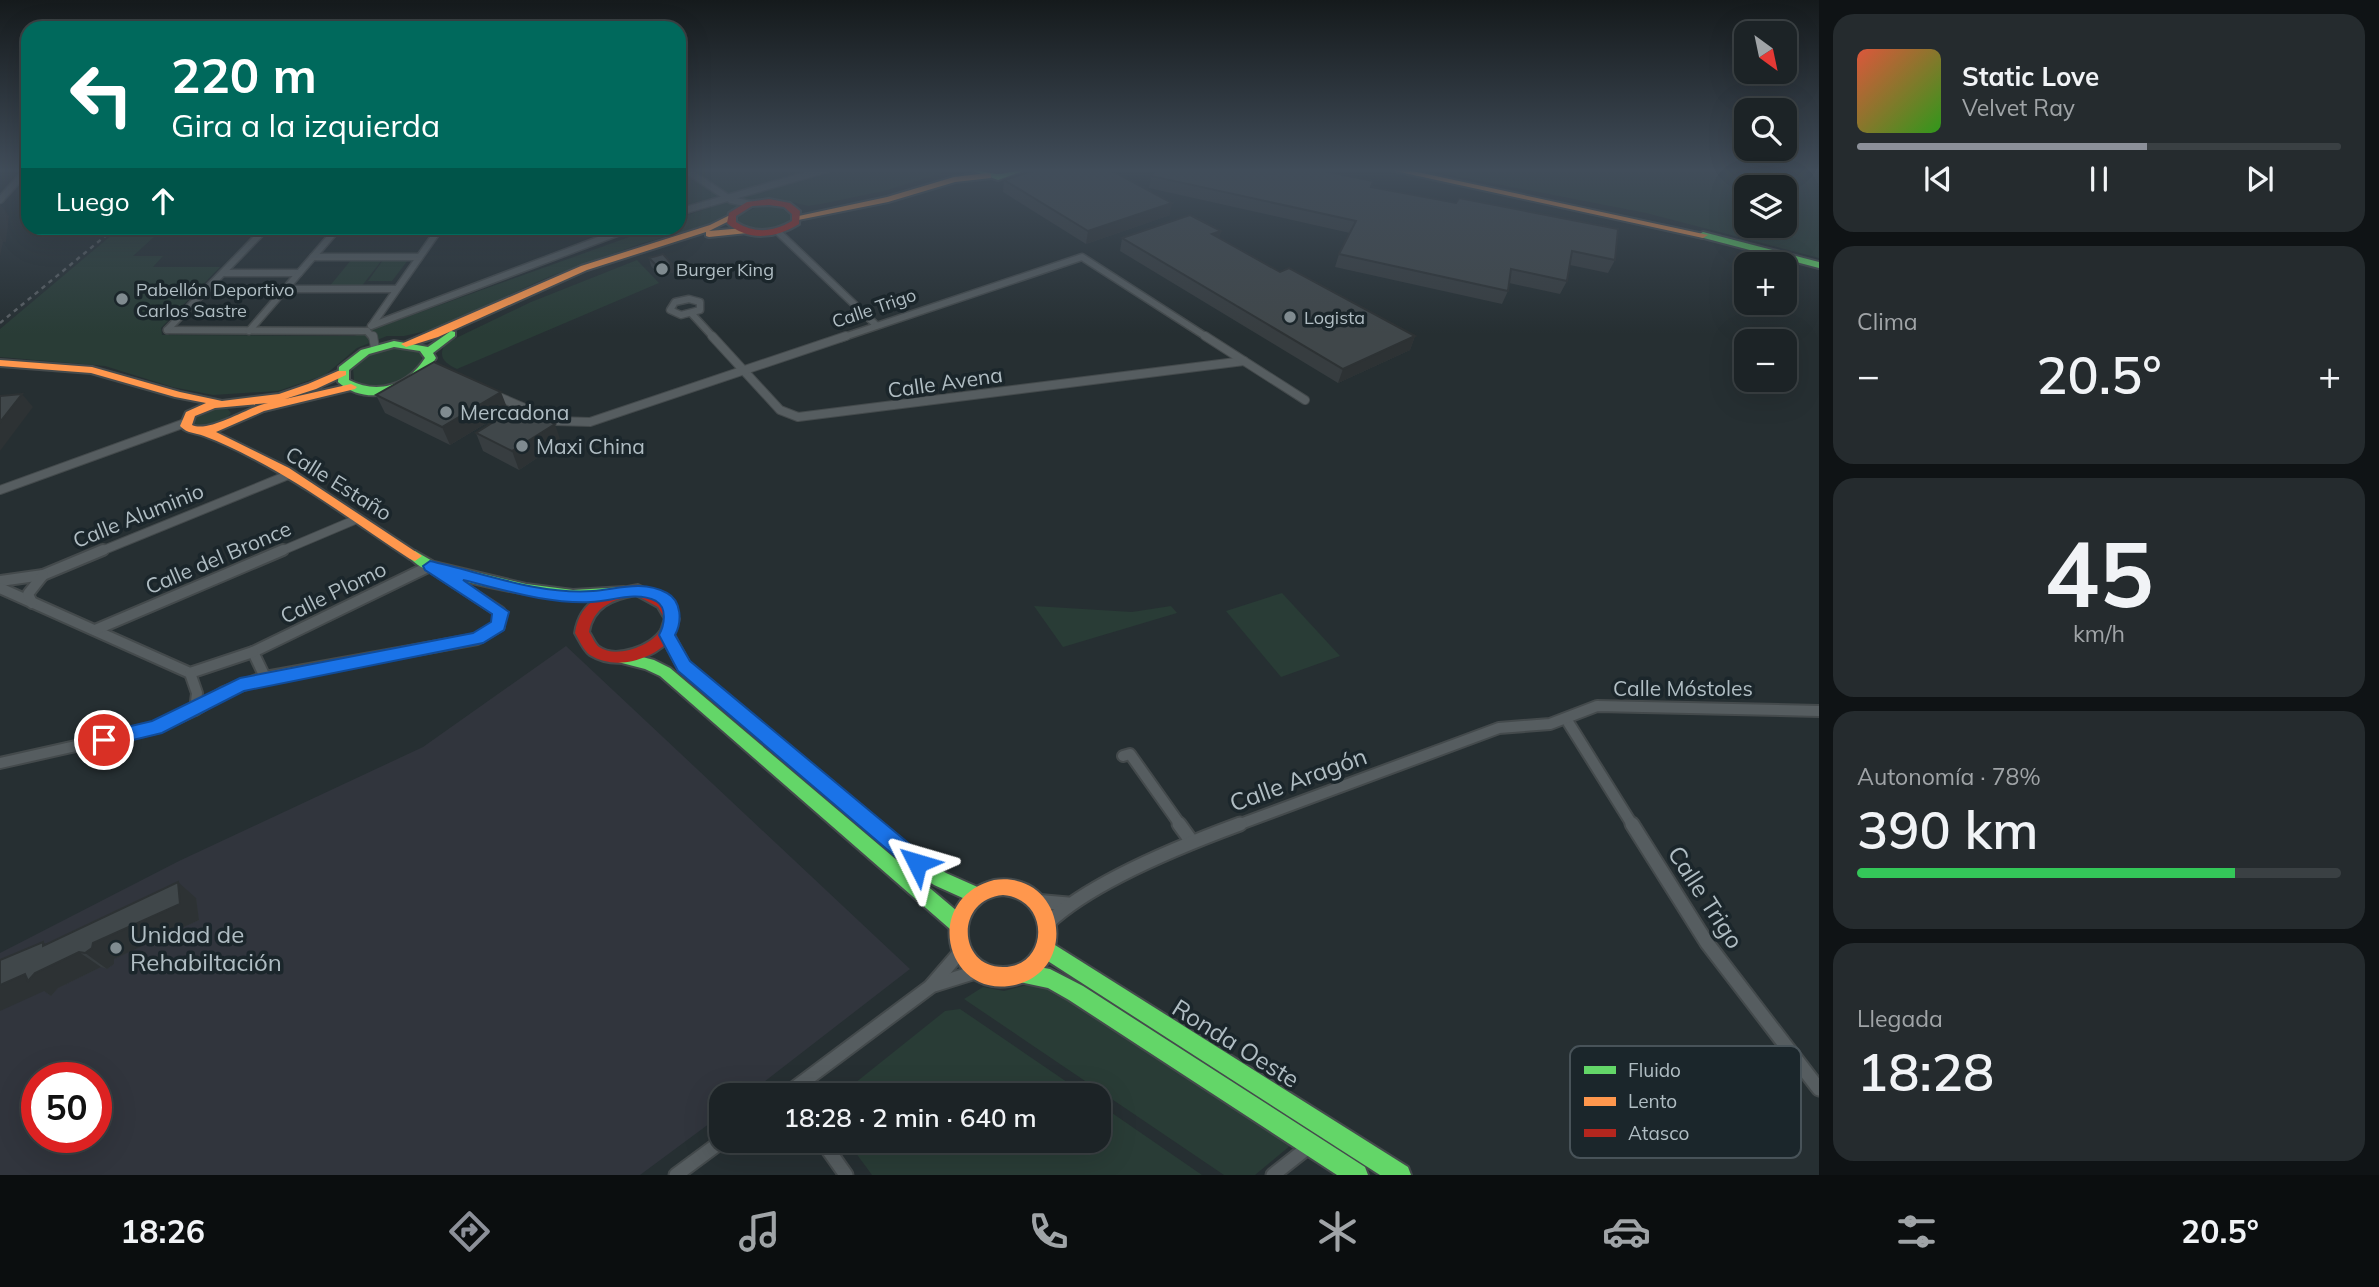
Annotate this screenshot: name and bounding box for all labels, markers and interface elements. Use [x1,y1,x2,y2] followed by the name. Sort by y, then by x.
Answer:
[1734,21,1797,84] north arrow
[1734,21,1797,392] map controls
[171,44,317,105] text: 220 m
[56,49,147,140] icon: left
[1962,60,2099,93] text: Static Love
[1962,93,2075,122] text: Velvet Ray
[1734,98,1797,161] button: search
[171,105,440,145] text: Gira a la izquierda
[1919,160,1957,198] icon: previous
[2080,160,2118,198] icon: pause
[2241,160,2279,198] icon: next
[1734,175,1797,238] button: layers
[144,182,182,220] icon: ahead
[56,185,130,218] text: Luego
[1734,252,1797,315] button: +
[676,258,774,281] place label: Burger King
[654,261,670,277] marker: Burger King
[136,278,294,322] place label: Pabellón Deportivo Carlos Sastre
[829,283,919,333] street label: Calle Trigo
[114,291,130,307] marker: Pabellón Deportivo Carlos Sastre
[1304,306,1365,329] place label: Logista
[1857,307,1918,336] text: Clima
[1282,309,1298,325] marker: Logista
[1734,329,1797,392] button: −
[2036,342,2162,407] text: 20.5°
[1857,351,1880,399] text: −
[2318,351,2341,399] text: +
[886,361,1004,403] street label: Calle Avena
[460,399,569,425] place label: Mercadona
[438,404,454,420] marker: Mercadona
[536,433,645,459] place label: Maxi China
[514,438,530,454] marker: Maxi China
[281,440,397,526] street label: Calle Estaño
[69,477,207,553] street label: Calle Aluminio
[141,515,295,599] street label: Calle del Bronce
[2044,516,2154,630] text: 45
[276,555,390,629] street label: Calle Plomo
[2073,619,2125,648] text: km/h
[1613,675,1753,701] street label: Calle Móstoles
[74,710,134,770] pin
[85,721,123,759] icon: arrive
[1225,740,1371,818] street label: Calle Aragón
[1857,762,2041,791] text: Autonomía · 78%
[1857,797,2038,862] text: 390 km
[880,826,954,900] position arrow
[1662,840,1750,954] street label: Calle Trigo
[130,919,282,977] place label: Unidad de Rehabiltación
[108,940,124,956] marker: Unidad de Rehabiltación
[1167,992,1305,1094] street label: Ronda Oeste
[1857,1004,1943,1033] text: Llegada
[1857,1039,1994,1104] text: 18:28
[1570,1046,1801,1158] legend
[1628,1058,1681,1082] text: Fluido
[21,1062,112,1153] speed limit sign: 50
[1628,1089,1677,1113] text: Lento
[783,1101,1037,1134] text: 18:28 · 2 min · 640 m
[1628,1121,1689,1145] text: Atasco
[445,1207,494,1256] icon: directions
[735,1207,784,1256] icon: music
[1024,1207,1073,1256] icon: phone
[1313,1207,1362,1256] icon: climate
[1602,1207,1651,1256] icon: car
[1892,1207,1941,1256] icon: filters
[120,1211,205,1251] text: 18:26
[2181,1211,2259,1251] text: 20.5°

